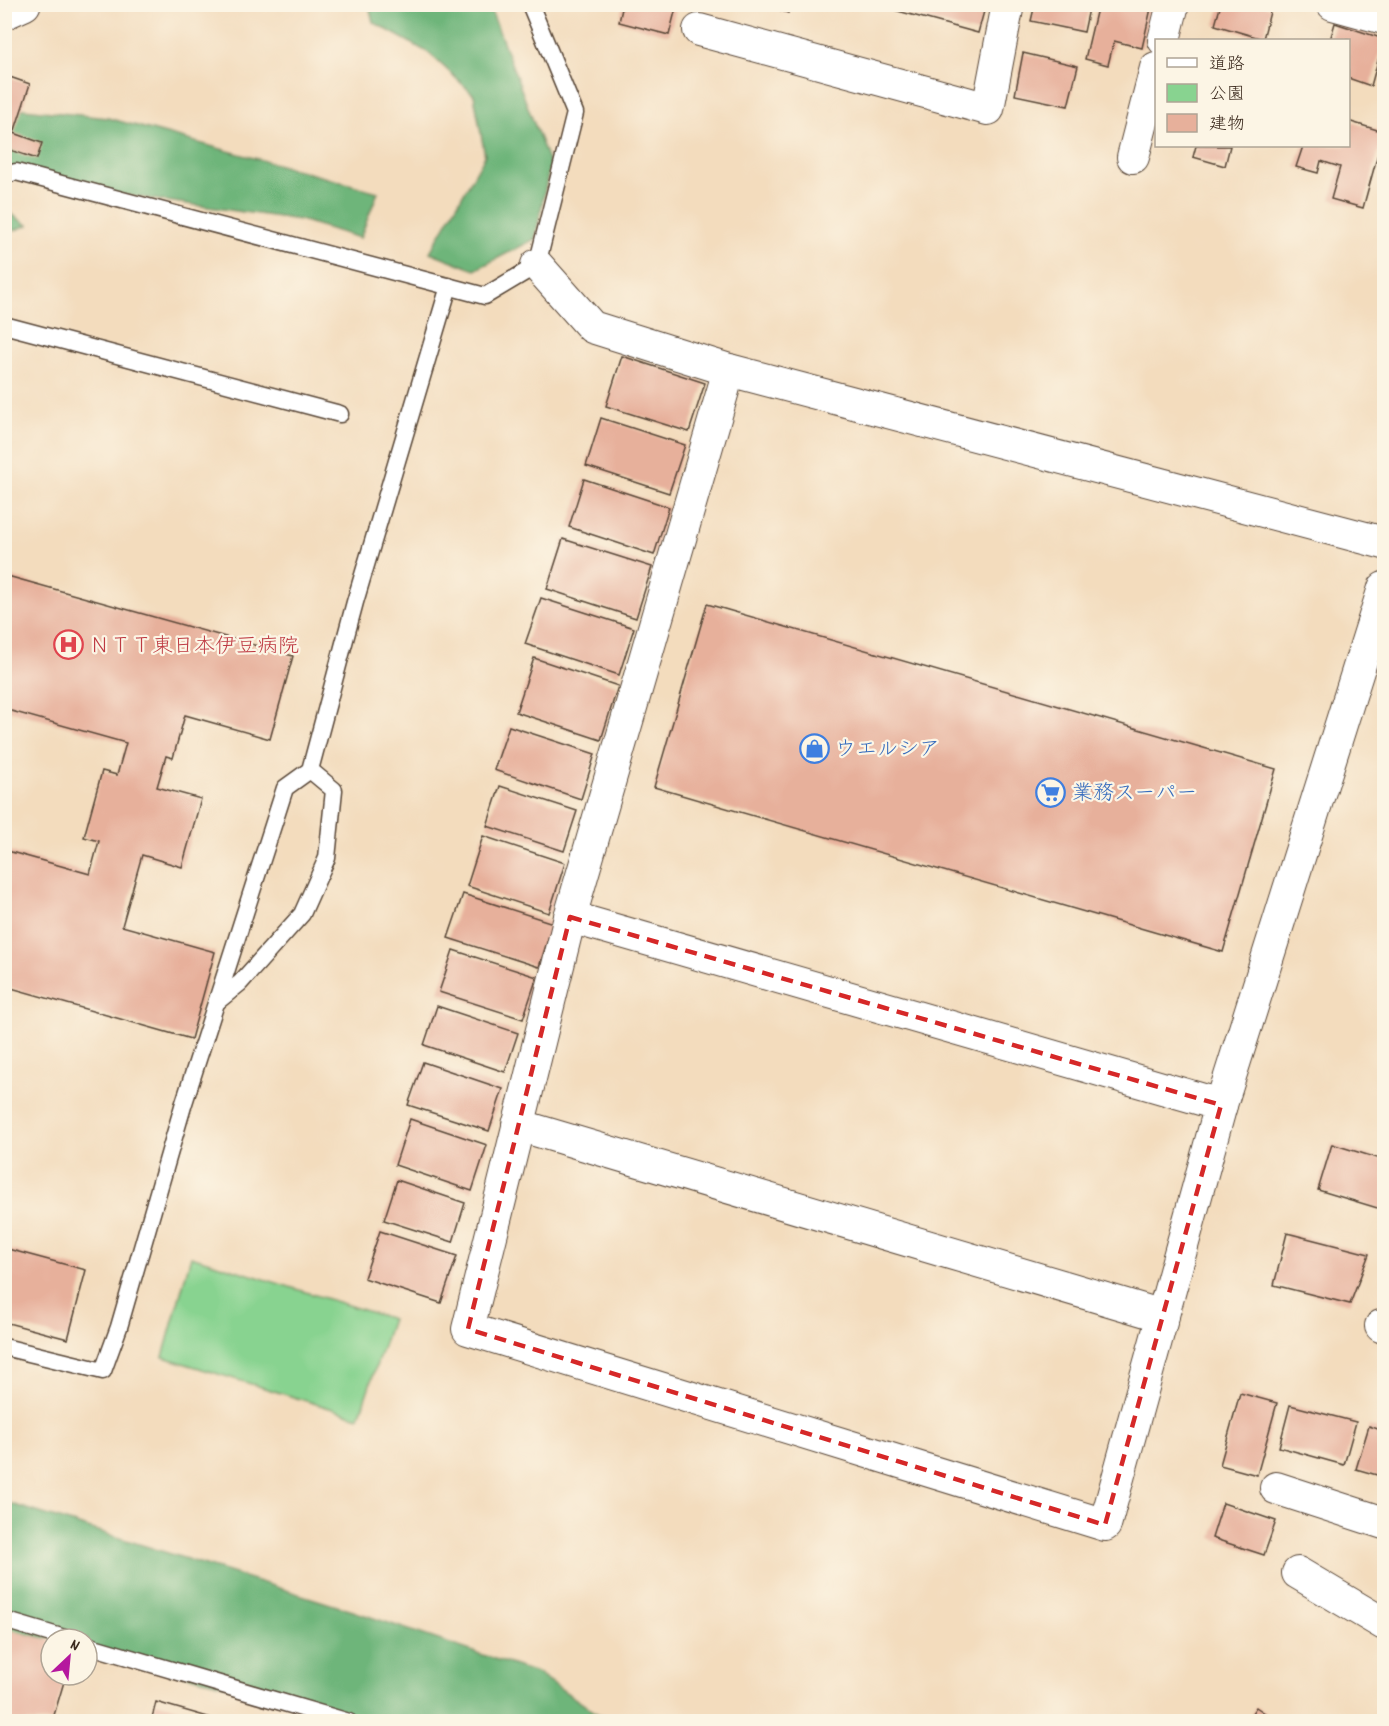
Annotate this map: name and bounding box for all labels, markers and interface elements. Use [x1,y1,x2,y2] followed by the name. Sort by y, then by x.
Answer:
[1155,39,1350,147] legend
[1209,53,1245,78] text: 道路
[1209,83,1245,108] text: 公園
[1209,113,1245,138] text: 建物
[52,629,84,661] hospital icon: ＮＴＴ東日本伊豆病院
[89,633,299,663] place label: ＮＴＴ東日本伊豆病院
[798,732,830,764] shop icon: ウエルシア
[835,736,940,766] place label: ウエルシア
[1035,776,1067,808] supermarket icon: 業務スーパー
[1072,780,1197,810] place label: 業務スーパー
[39,1627,99,1687] north arrow
[66,1634,83,1658] text: N

